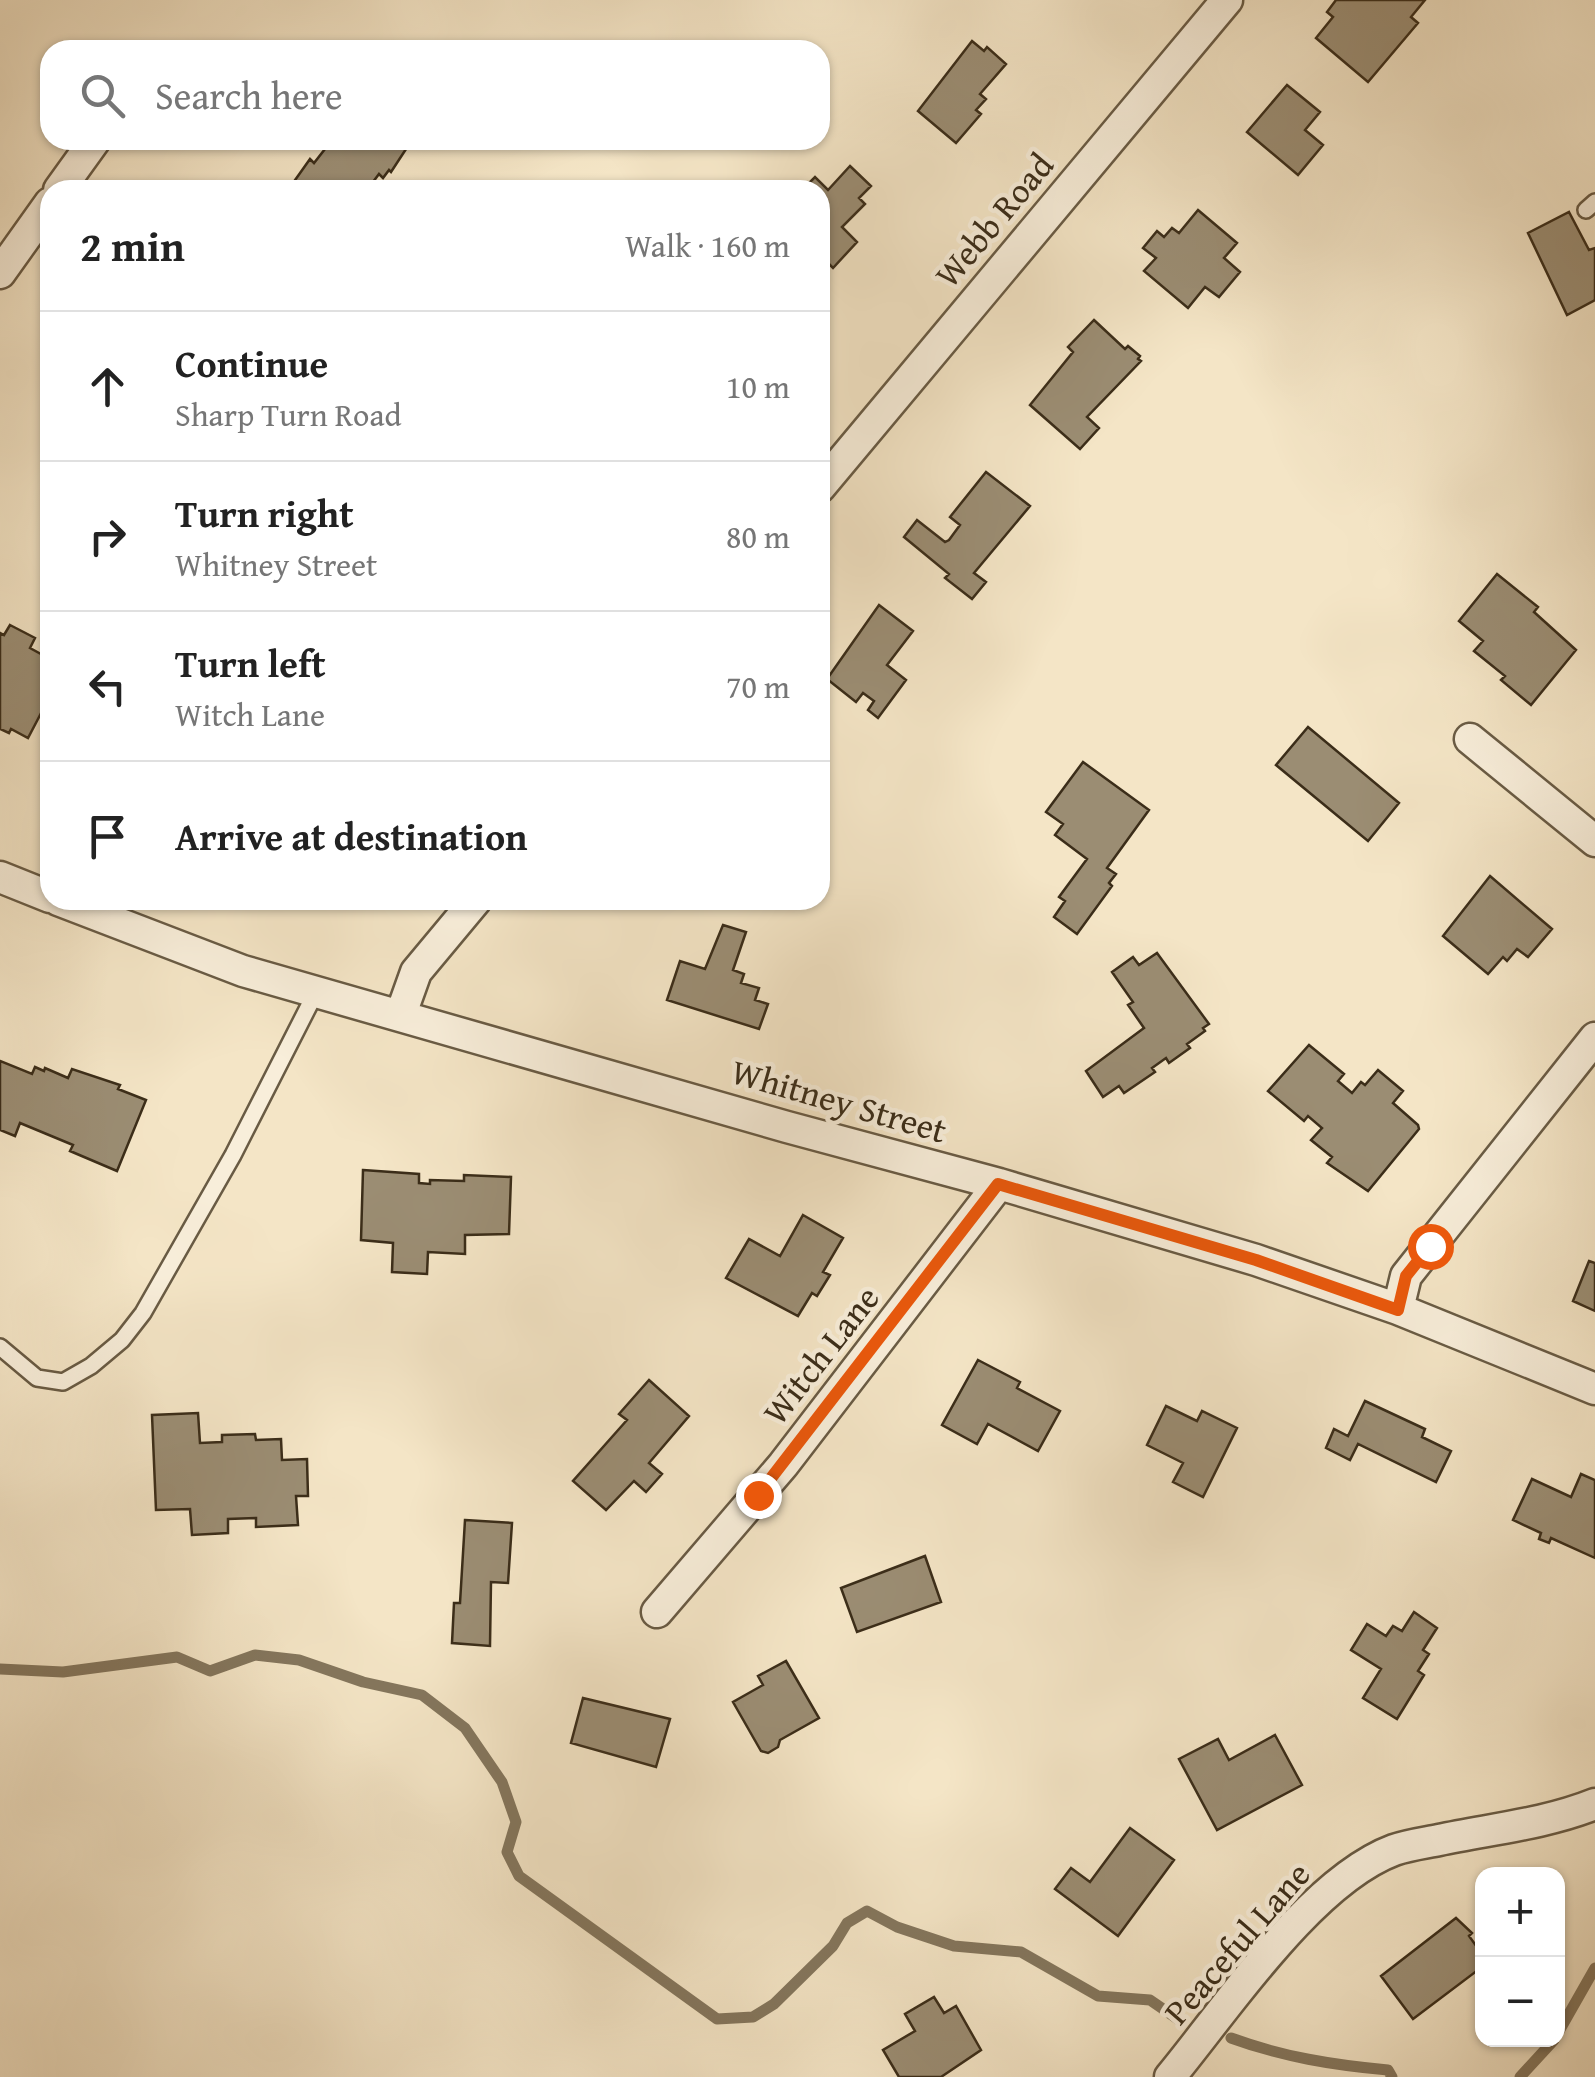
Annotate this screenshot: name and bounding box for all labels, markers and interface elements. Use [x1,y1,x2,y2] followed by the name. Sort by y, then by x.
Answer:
[40,40,830,150] search box
[155,67,343,123] text: Search here
[75,68,130,123] icon: search
[922,141,1065,298] street label: Webb Road
[80,215,185,276] text: 2 min
[625,222,790,269] text: Walk · 160 m
[175,335,328,391] text: Continue
[80,359,135,414] icon: ahead
[726,363,790,410] text: 10 m
[175,391,402,438] text: Sharp Turn Road
[175,485,354,541] text: Turn right
[80,509,135,564] icon: right
[726,513,790,560] text: 80 m
[175,541,377,588] text: Whitney Street
[175,635,326,691] text: Turn left
[80,659,135,714] icon: left
[726,663,790,710] text: 70 m
[175,691,325,738] text: Witch Lane
[175,808,528,864] text: Arrive at destination
[80,809,135,864] icon: arrive
[726,1045,953,1156] street label: Whitney Street
[1408,1224,1454,1270] route start
[750,1274,891,1435] street label: Witch Lane
[736,1473,782,1519] route end
[1151,1850,1322,2035] street label: Peaceful Lane
[1475,1867,1565,2047] map controls
[1475,1867,1565,1957] button: +
[1475,1957,1565,2047] button: −

